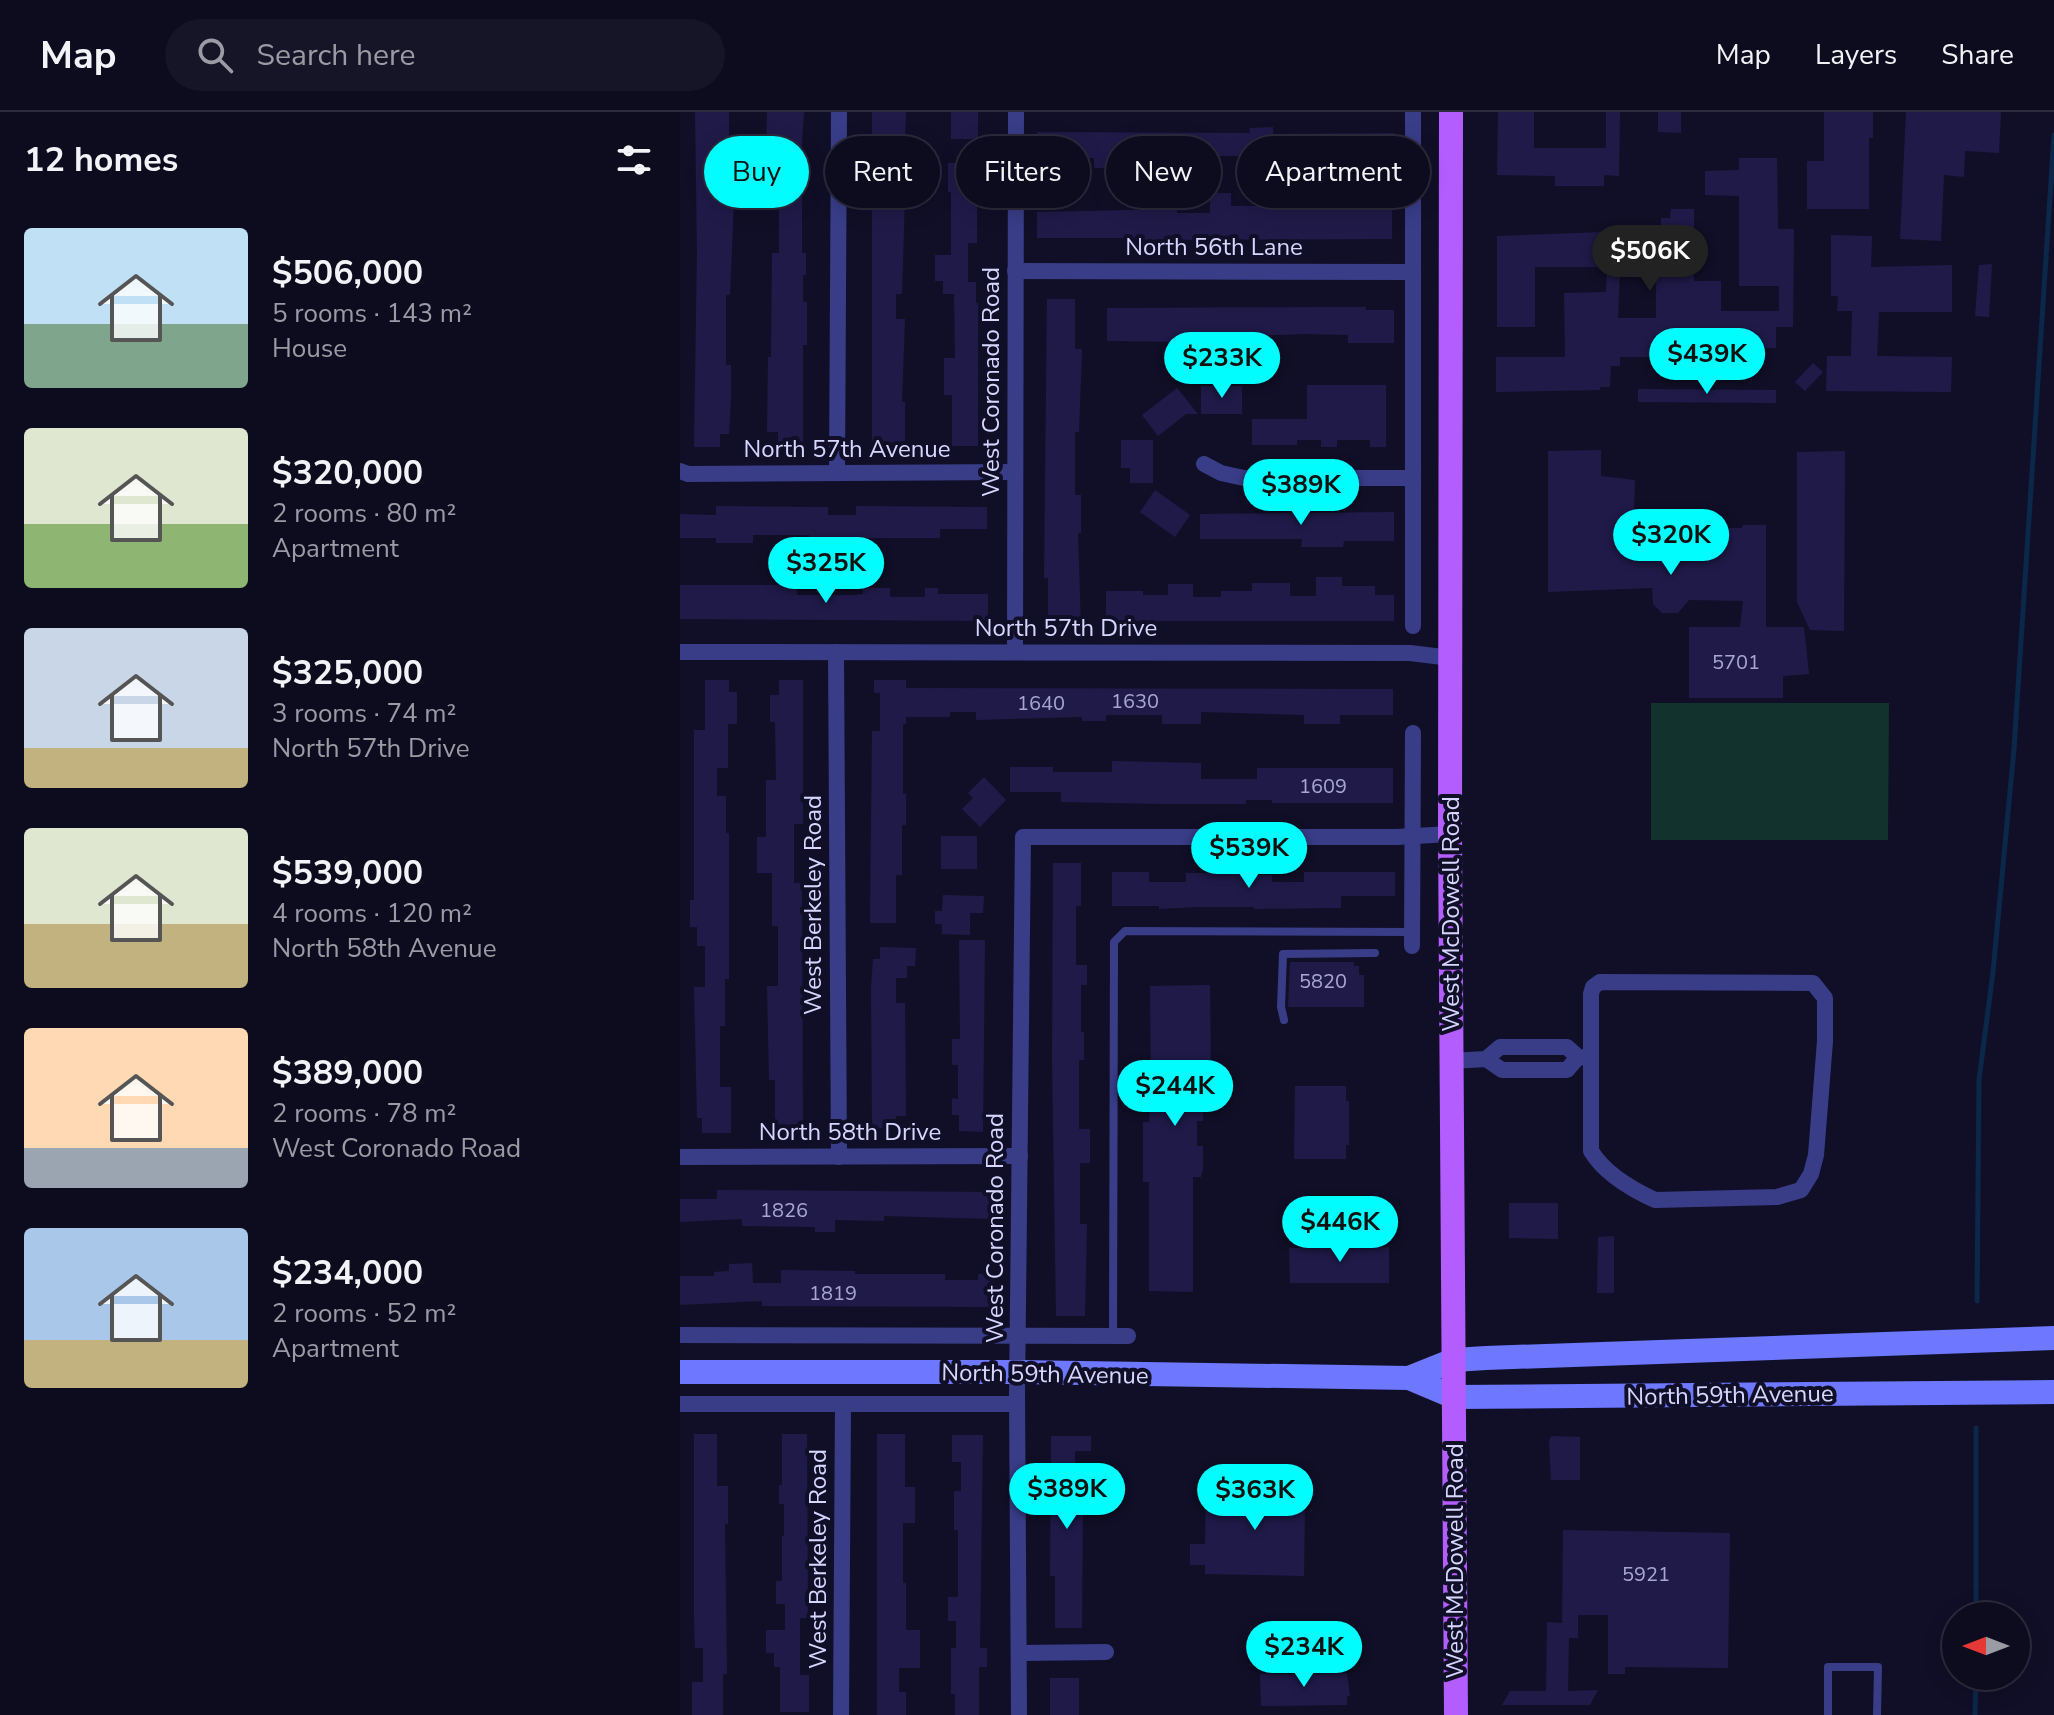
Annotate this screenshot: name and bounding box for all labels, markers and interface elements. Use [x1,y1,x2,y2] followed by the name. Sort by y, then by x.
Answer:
[165,19,725,91] search box
[40,30,117,81] text: Map
[193,33,237,77] icon: search
[257,35,416,76] text: Search here
[1716,36,1771,74] text: Map
[1815,36,1897,74] text: Layers
[1941,36,2014,74] text: Share
[704,136,809,208] chip: Buy
[825,136,940,208] chip: Rent
[956,136,1090,208] chip: Filters
[1106,136,1221,208] chip: New
[1237,136,1430,208] chip: Apartment
[24,137,178,183] text: 12 homes
[612,138,656,182] icon: filters
[1594,225,1706,293] pin: $506K
[1125,231,1303,263] street label: North 56th Lane
[1610,233,1690,268] text: $506K
[272,250,423,296] text: $506,000
[88,260,184,356] icon: home
[975,267,1007,497] street label: West Coronado Road
[272,296,472,331] text: 5 rooms · 143 m²
[1651,328,1763,396] pin: $439K
[272,331,347,366] text: House
[1166,332,1278,400] pin: $233K
[1667,336,1747,371] text: $439K
[1182,340,1262,375] text: $233K
[743,433,951,465] street label: North 57th Avenue
[272,450,423,496] text: $320,000
[1245,459,1357,527] pin: $389K
[88,460,184,556] icon: home
[1261,467,1341,502] text: $389K
[272,496,456,531] text: 2 rooms · 80 m²
[1615,509,1727,577] pin: $320K
[1631,517,1711,552] text: $320K
[272,531,399,566] text: Apartment
[770,537,882,605] pin: $325K
[786,545,866,580] text: $325K
[975,612,1157,644] street label: North 57th Drive
[1712,649,1760,676] house number: 5701
[272,650,423,696] text: $325,000
[88,660,184,756] icon: home
[1111,688,1159,715] house number: 1630
[1017,690,1065,717] house number: 1640
[272,696,456,731] text: 3 rooms · 74 m²
[272,731,470,766] text: North 57th Drive
[1299,773,1347,800] house number: 1609
[797,795,829,1015] street label: West Berkeley Road
[1435,796,1467,1032] street label: West McDowell Road
[1193,822,1305,890] pin: $539K
[1209,830,1289,865] text: $539K
[272,850,423,896] text: $539,000
[88,860,184,956] icon: home
[272,896,472,931] text: 4 rooms · 120 m²
[272,931,496,966] text: North 58th Avenue
[1299,968,1347,995] house number: 5820
[272,1050,423,1096] text: $389,000
[88,1060,184,1156] icon: home
[1119,1060,1231,1128] pin: $244K
[1135,1068,1215,1103] text: $244K
[272,1096,456,1131] text: 2 rooms · 78 m²
[979,1113,1011,1343] street label: West Coronado Road
[759,1116,941,1148] street label: North 58th Drive
[272,1131,521,1166] text: West Coronado Road
[1284,1196,1396,1264] pin: $446K
[760,1197,808,1224] house number: 1826
[1300,1204,1380,1239] text: $446K
[272,1250,423,1296] text: $234,000
[88,1260,184,1356] icon: home
[809,1280,857,1307] house number: 1819
[272,1296,456,1331] text: 2 rooms · 52 m²
[272,1331,399,1366] text: Apartment
[941,1356,1149,1392] street label: North 59th Avenue
[1626,1377,1834,1413] street label: North 59th Avenue
[1439,1443,1471,1679] street label: West McDowell Road
[802,1449,834,1669] street label: West Berkeley Road
[1011,1463,1123,1531] pin: $389K
[1199,1464,1311,1532] pin: $363K
[1027,1471,1107,1506] text: $389K
[1215,1472,1295,1507] text: $363K
[1622,1561,1670,1588] house number: 5921
[1942,1602,2030,1690] north arrow
[1942,1602,2030,1690] map controls
[1248,1621,1360,1689] pin: $234K
[1264,1629,1344,1664] text: $234K

